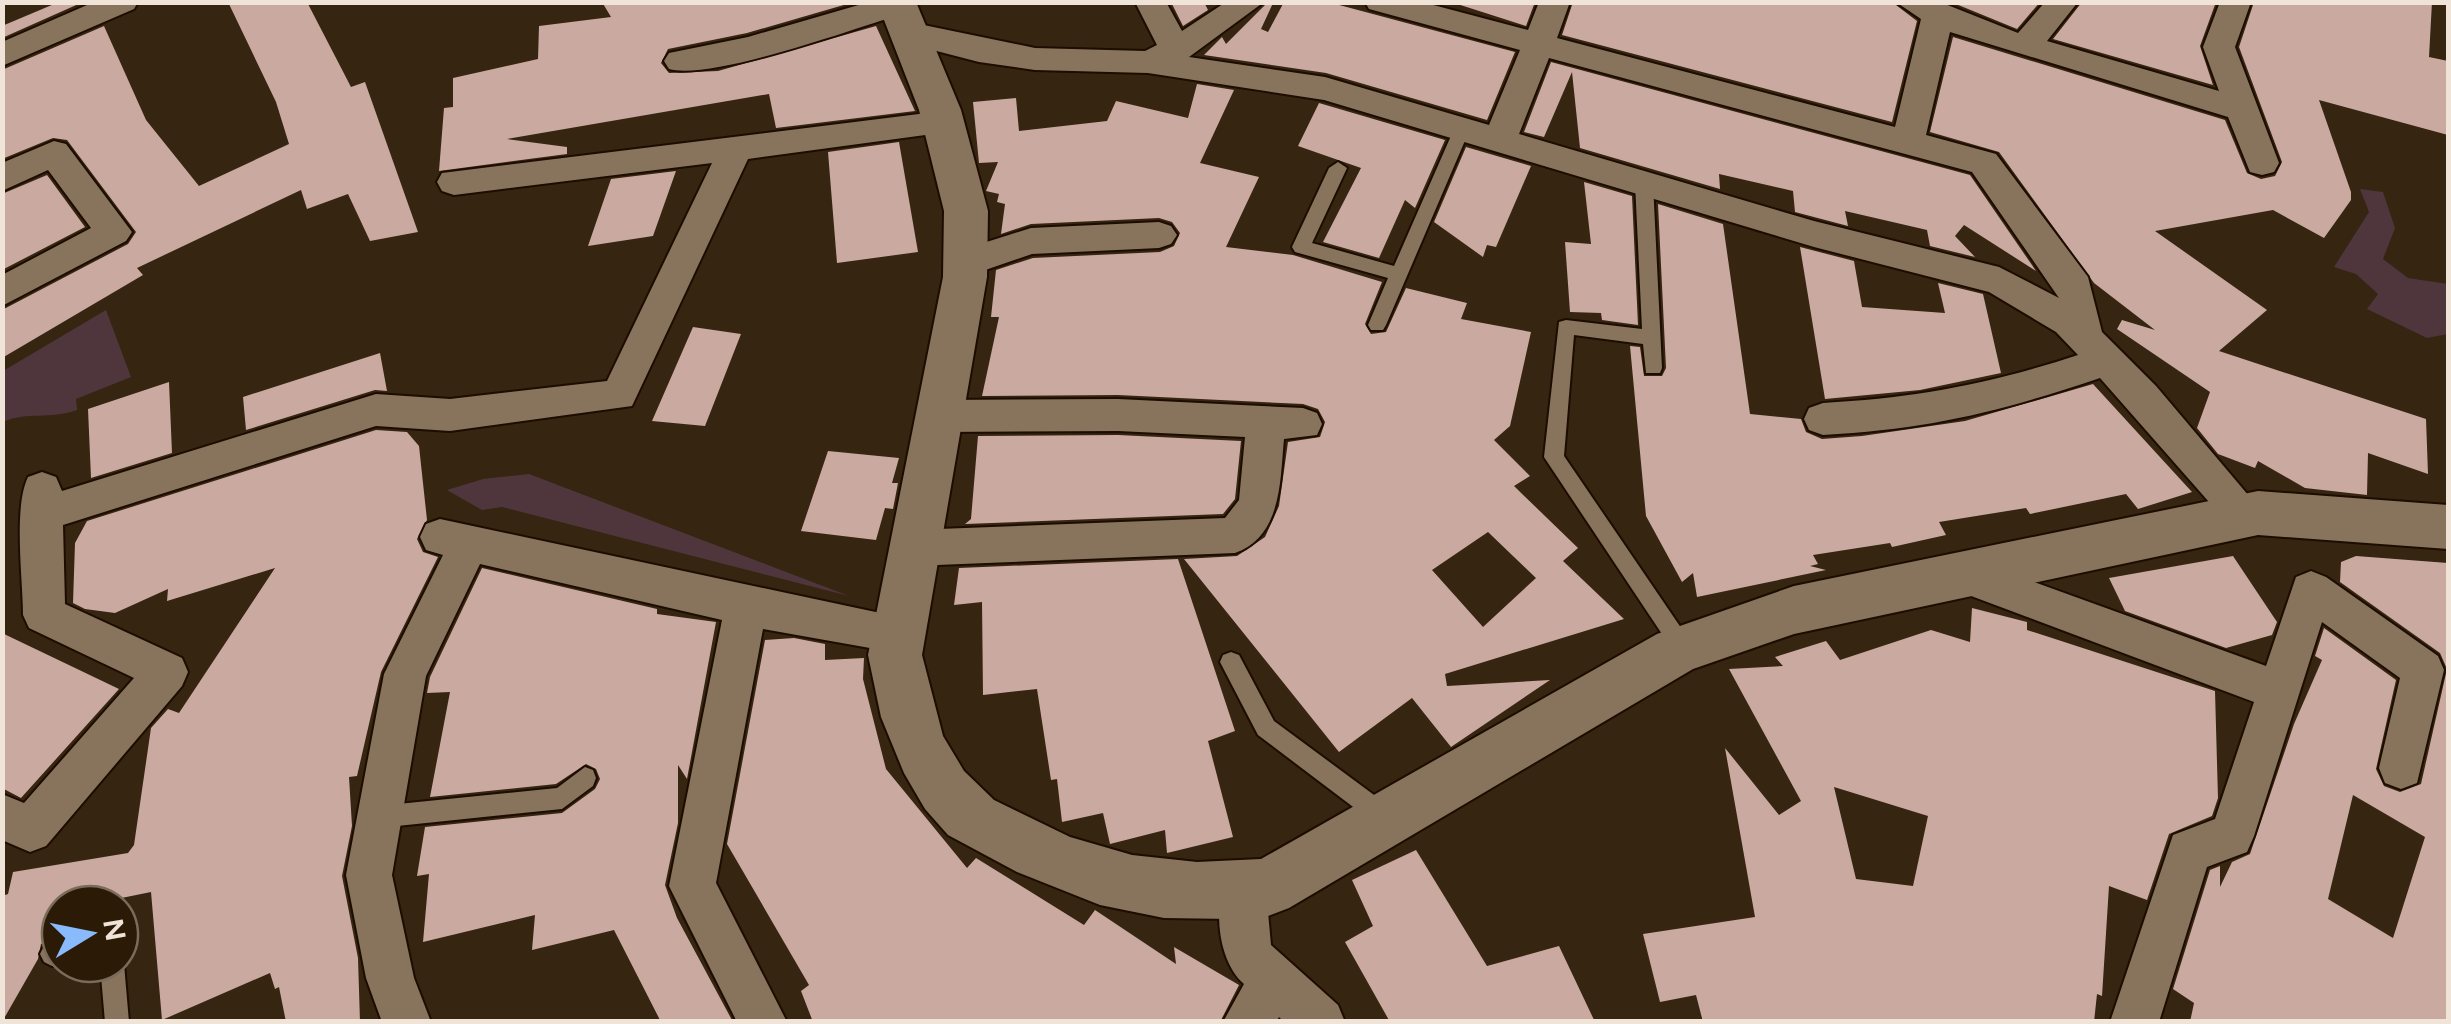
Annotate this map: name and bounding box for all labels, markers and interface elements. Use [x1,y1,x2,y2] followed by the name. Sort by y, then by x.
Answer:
[40,884,140,984] north arrow
[96,916,133,943] text: N

